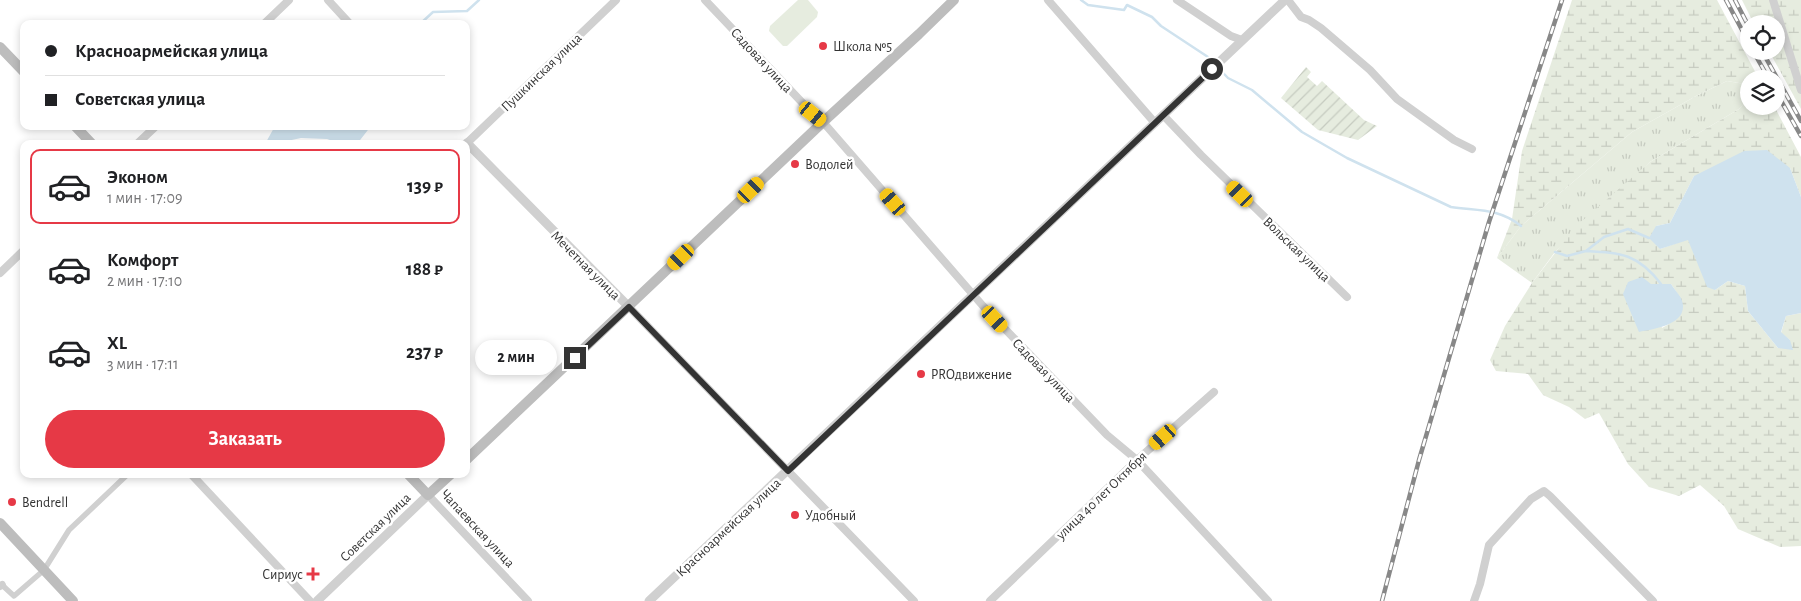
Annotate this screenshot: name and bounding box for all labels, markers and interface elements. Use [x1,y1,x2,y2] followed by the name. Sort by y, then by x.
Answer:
[1740,15,1785,115] map controls
[1740,15,1785,60] button: locate
[728,26,795,96] street label: Садовая улица
[499,30,585,115] street label: Пушкинская улица
[817,40,829,52] marker: Школа №5
[833,40,892,54] place label: Школа №5
[75,42,268,61] text: Красноармейская улица
[1201,58,1223,80] route start
[1740,70,1785,115] button: layers
[75,90,205,109] text: Советская улица
[796,99,829,129] car
[789,158,801,170] marker: Водолей
[805,158,853,172] place label: Водолей
[47,164,92,209] icon: car
[107,168,168,187] text: Эконом
[734,174,767,206] car
[407,177,443,196] text: 139 ₽
[1224,178,1256,210] car
[877,186,908,218] car
[107,190,182,206] text: 1 мин · 17:09
[1260,215,1333,285] street label: Вольская улица
[548,228,623,303] street label: Мечетная улица
[664,241,697,273] car
[47,247,92,292] icon: car
[107,251,178,270] text: Комфорт
[406,260,443,279] text: 188 ₽
[107,273,182,289] text: 2 мин · 17:10
[979,303,1010,335] car
[47,330,92,375] icon: car
[107,334,127,353] text: XL
[1009,336,1078,406] street label: Садовая улица
[475,340,558,376] callout: 2 мин
[406,343,443,362] text: 237 ₽
[564,347,586,369] route end
[497,349,535,365] text: 2 мин
[107,356,179,372] text: 3 мин · 17:11
[915,368,927,380] marker: PROдвижение
[931,368,1012,382] place label: PROдвижение
[45,410,445,468] button: Заказать
[1146,421,1179,453] car
[1053,449,1150,543] street label: улица 40 лет Октября
[674,475,784,580] street label: Красноармейская улица
[438,487,517,571] street label: Чапаевская улица
[338,490,414,565] street label: Советская улица
[6,496,18,508] marker: Bendrell
[22,496,68,510] place label: Bendrell
[789,509,801,521] marker: Удобный
[805,509,856,523] place label: Удобный
[262,568,303,582] place label: Сириус
[307,568,319,580] marker: Сириус

